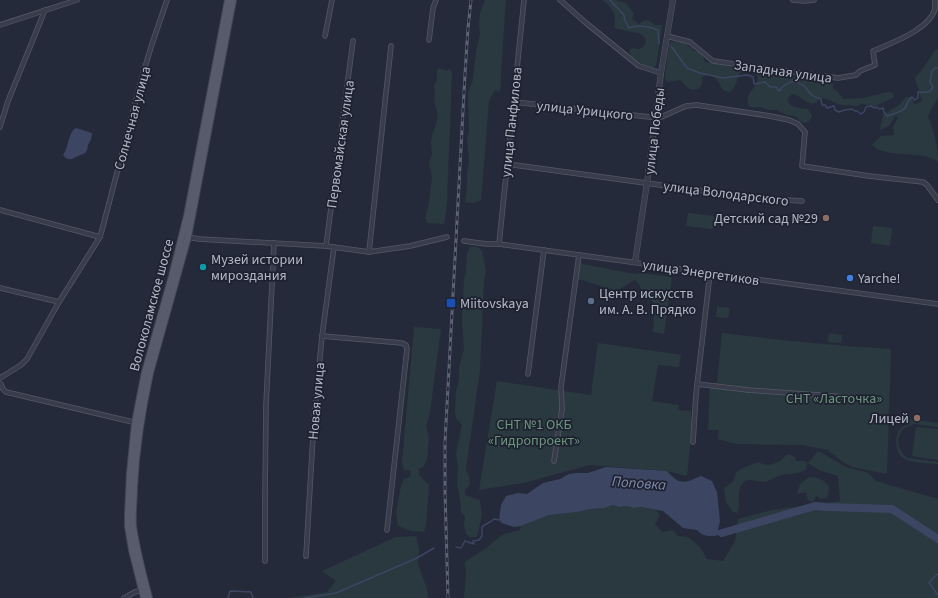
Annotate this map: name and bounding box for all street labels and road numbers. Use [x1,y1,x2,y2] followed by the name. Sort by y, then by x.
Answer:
[733,55,833,89] street label: Западная улица
[110,64,156,172] street label: Солнечная улица
[496,66,528,178] street label: улица Панфилова
[322,79,360,210] street label: Первомайская улица
[640,86,670,176] street label: улица Победы
[536,96,634,126] street label: улица Урицкого
[662,176,790,212] street label: улица Володарского
[125,237,179,374] street label: Волоколамское шоссе
[641,255,761,291] street label: улица Энергетиков
[304,362,330,441] street label: Новая улица

